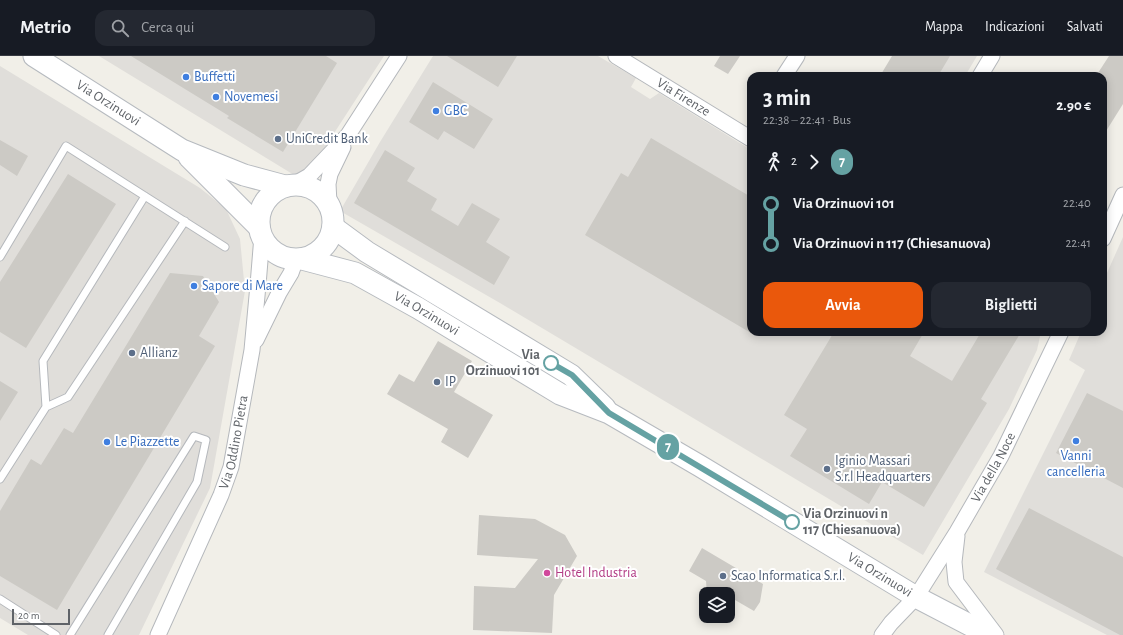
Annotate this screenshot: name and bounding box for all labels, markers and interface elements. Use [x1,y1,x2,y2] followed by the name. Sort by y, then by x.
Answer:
[95,10,375,46] search box
[109,17,131,39] icon: search
[20,18,71,37] text: Metrio
[141,20,194,35] text: Cerca qui
[925,20,963,34] text: Mappa
[985,20,1045,34] text: Indicazioni
[1067,20,1103,34] text: Salvati
[194,70,236,84] place label: Buffetti
[181,72,191,82] marker: Buffetti
[654,76,712,119] street label: Via Firenze
[74,78,143,129] street label: Via Orzinuovi
[763,87,811,109] text: 3 min
[224,90,278,104] place label: Novemesi
[211,92,221,102] marker: Novemesi
[1056,98,1091,113] text: 2.90 €
[444,104,467,118] place label: GBC
[431,106,441,116] marker: GBC
[763,114,851,127] text: 22:38 – 22:41 · Bus
[286,132,369,146] place label: UniCredit Bank
[273,134,283,144] marker: UniCredit Bank
[763,151,785,173] icon: walk
[803,151,825,173] icon: forward
[791,155,797,168] text: 2
[839,155,845,169] text: 7
[793,196,895,211] text: Via Orzinuovi 101
[1063,197,1091,210] text: 22:40
[793,236,991,251] text: Via Orzinuovi n 117 (Chiesanuova)
[1065,237,1091,250] text: 22:41
[202,279,283,293] place label: Sapore di Mare
[189,281,199,291] marker: Sapore di Mare
[763,282,923,328] button: Avvia
[931,282,1091,328] button: Biglietti
[392,289,462,338] street label: Via Orzinuovi
[140,346,178,360] place label: Allianz
[127,348,137,358] marker: Allianz
[466,348,540,378] place label: Via Orzinuovi 101
[543,355,559,371] marker: Via Orzinuovi 101
[445,375,456,389] place label: IP
[432,377,442,387] marker: IP
[217,394,251,491] street label: Via Oddino Pietra
[969,430,1018,505] street label: Via della Noce
[655,434,681,460] line badge: 7
[115,435,180,449] place label: Le Piazzette
[1071,436,1081,446] marker: Vanni cancelleria
[102,437,112,447] marker: Le Piazzette
[665,440,671,454] text: 7
[1047,449,1106,479] place label: Vanni cancelleria
[835,454,931,484] place label: Iginio Massari S.r.l Headquarters
[822,464,832,474] marker: Iginio Massari S.r.l Headquarters
[803,507,901,537] place label: Via Orzinuovi n 117 (Chiesanuova)
[784,514,800,530] marker: Via Orzinuovi n 117 (Chiesanuova)
[845,550,915,600] street label: Via Orzinuovi
[555,566,637,580] place label: Hotel Industria
[542,568,552,578] marker: Hotel Industria
[731,569,845,583] place label: Scao Informatica S.r.l.
[718,571,728,581] marker: Scao Informatica S.r.l.
[699,587,735,623] map controls
[699,587,735,623] button: layers
[12,607,70,626] scale bar
[18,610,39,621] text: 20 m

